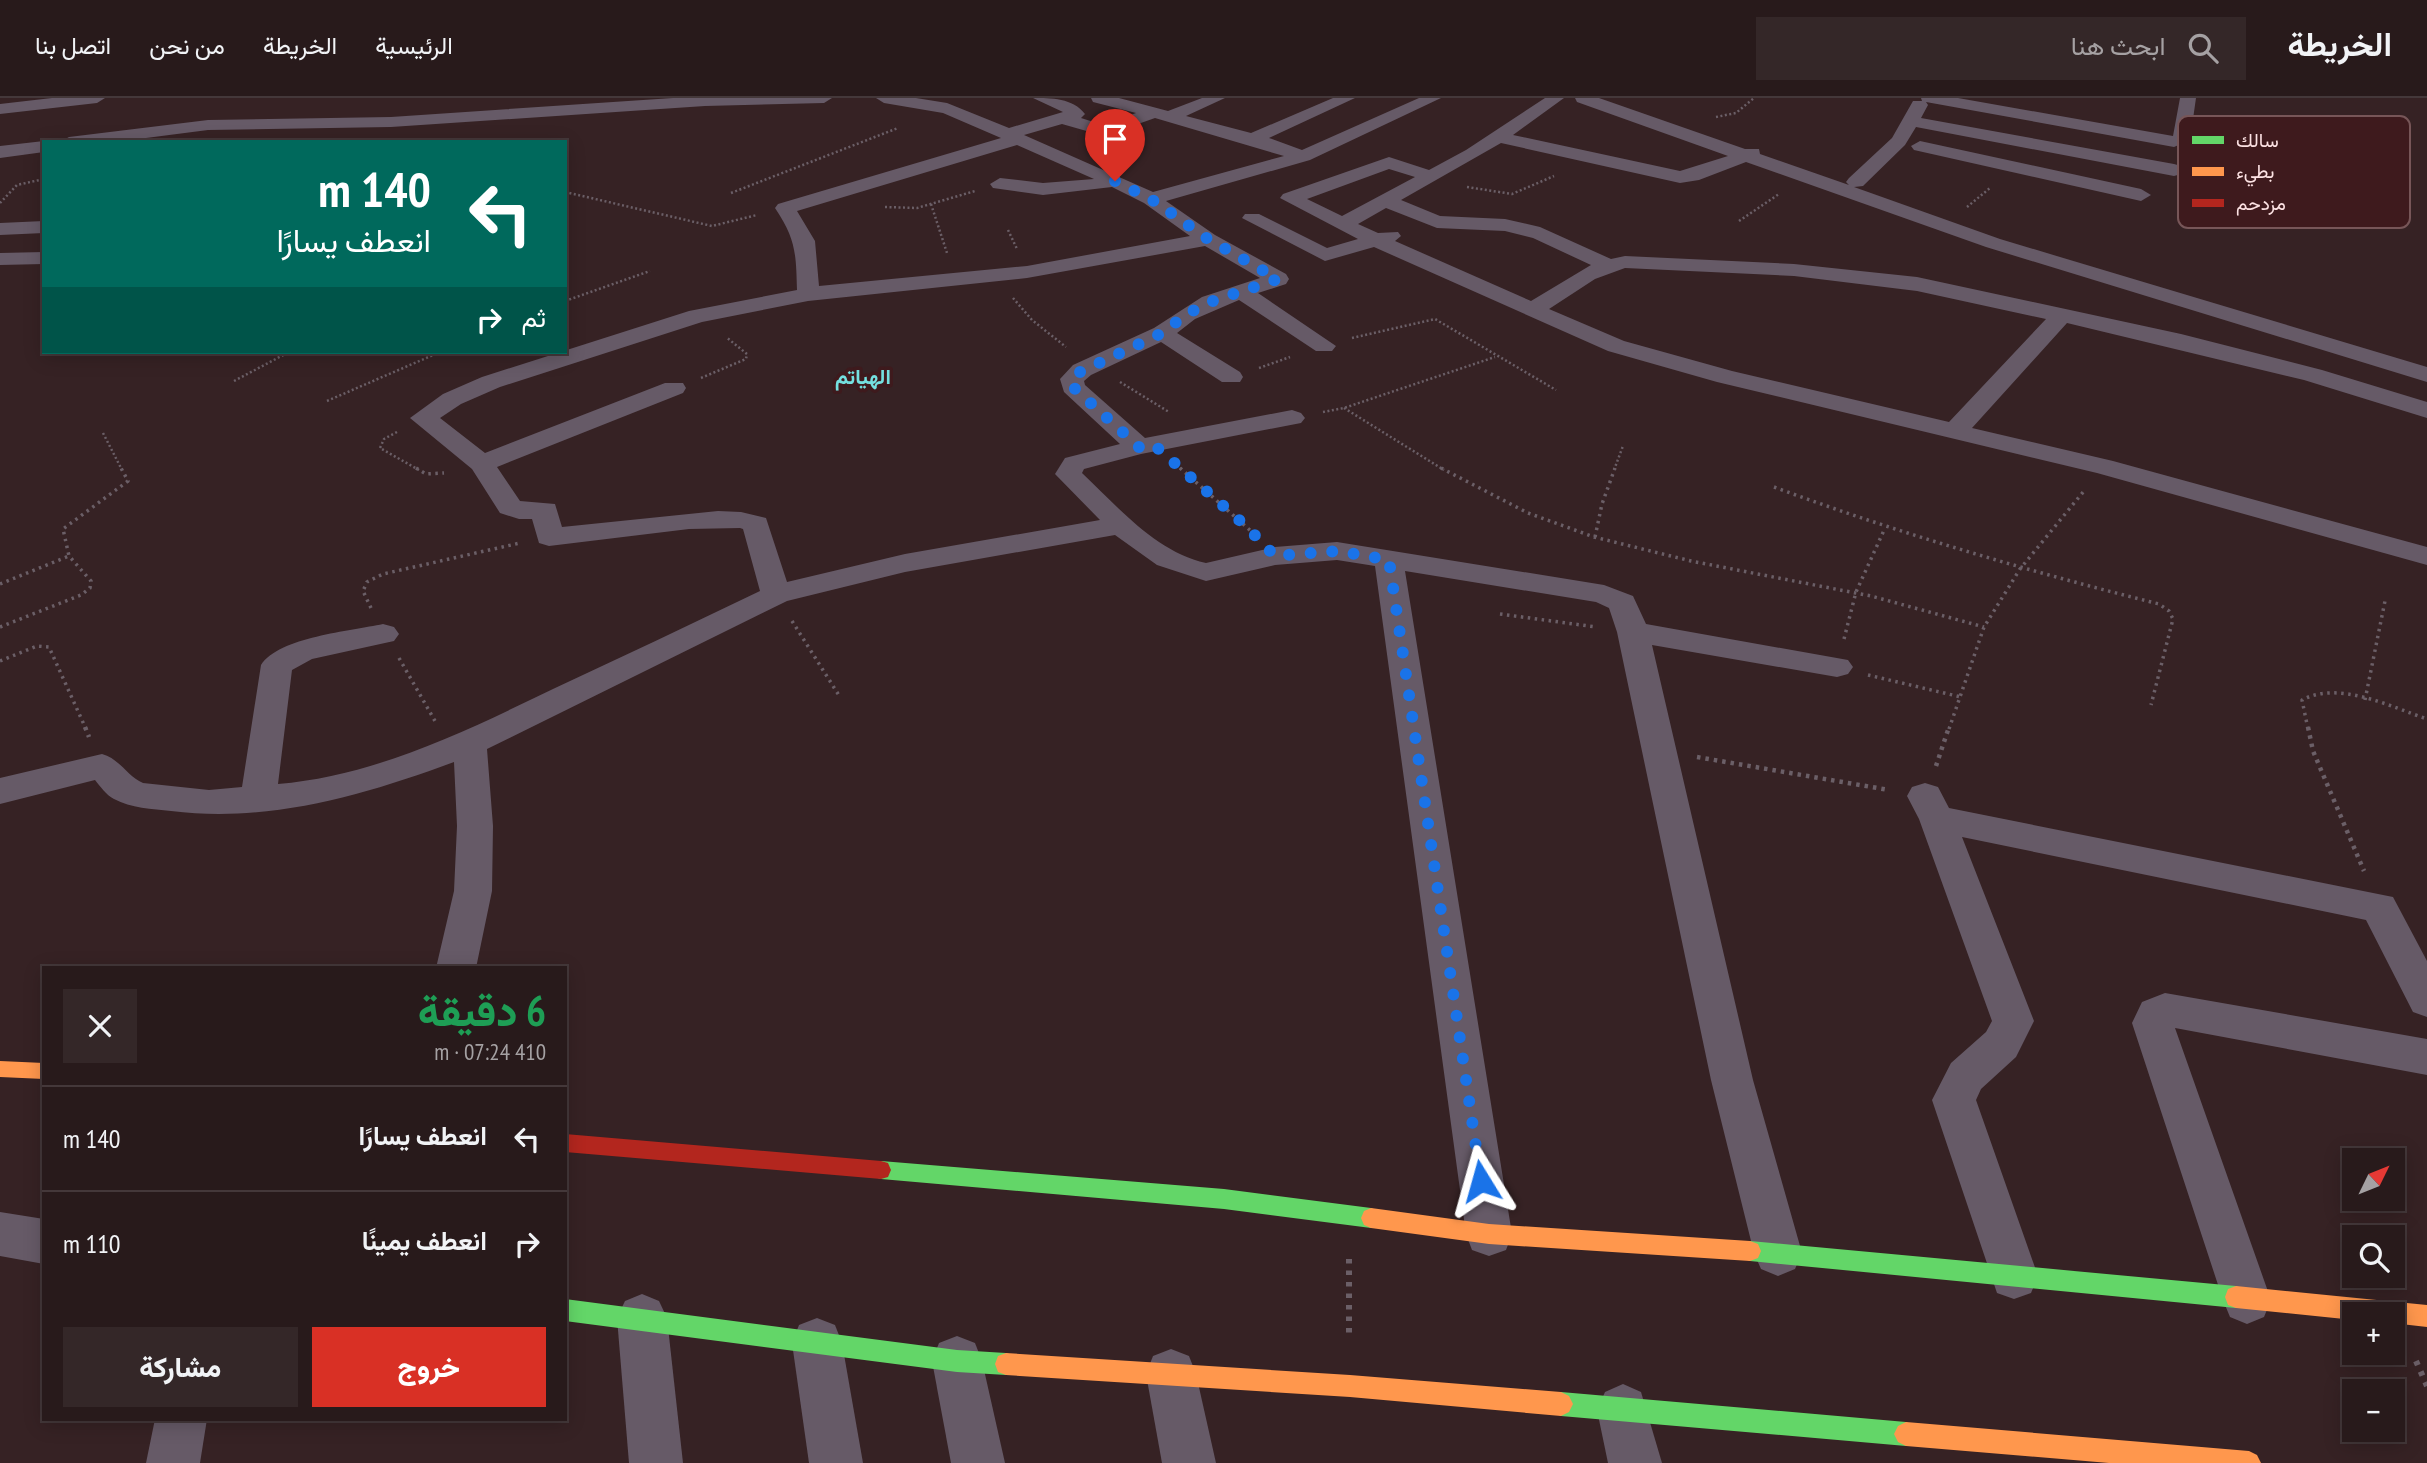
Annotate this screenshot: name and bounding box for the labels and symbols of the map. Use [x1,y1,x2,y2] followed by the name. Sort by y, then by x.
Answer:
[1085,109,1145,181] pin
[2178,116,2410,228] legend
[2236,128,2279,152] text: سالك
[2236,159,2274,187] text: بطيء
[2236,191,2286,216] text: مزدحم
[835,363,891,391] district label: الهياتم
[1444,1144,1518,1218] position arrow
[2342,1148,2404,1211] north arrow

